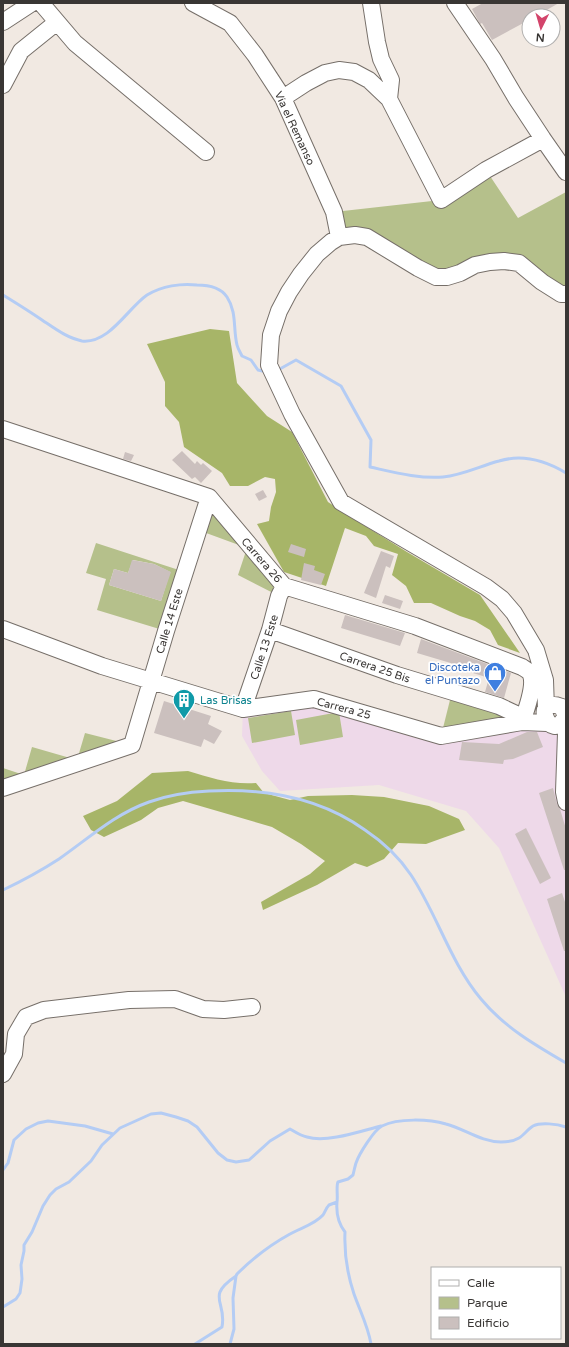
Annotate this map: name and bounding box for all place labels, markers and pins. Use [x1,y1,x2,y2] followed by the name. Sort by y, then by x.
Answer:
[482,660,508,693] shop icon: Discoteka el Puntazo
[425,661,480,687] place label: Discoteka el Puntazo
[171,687,197,720] building icon: Las Brisas
[200,694,252,707] place label: Las Brisas

